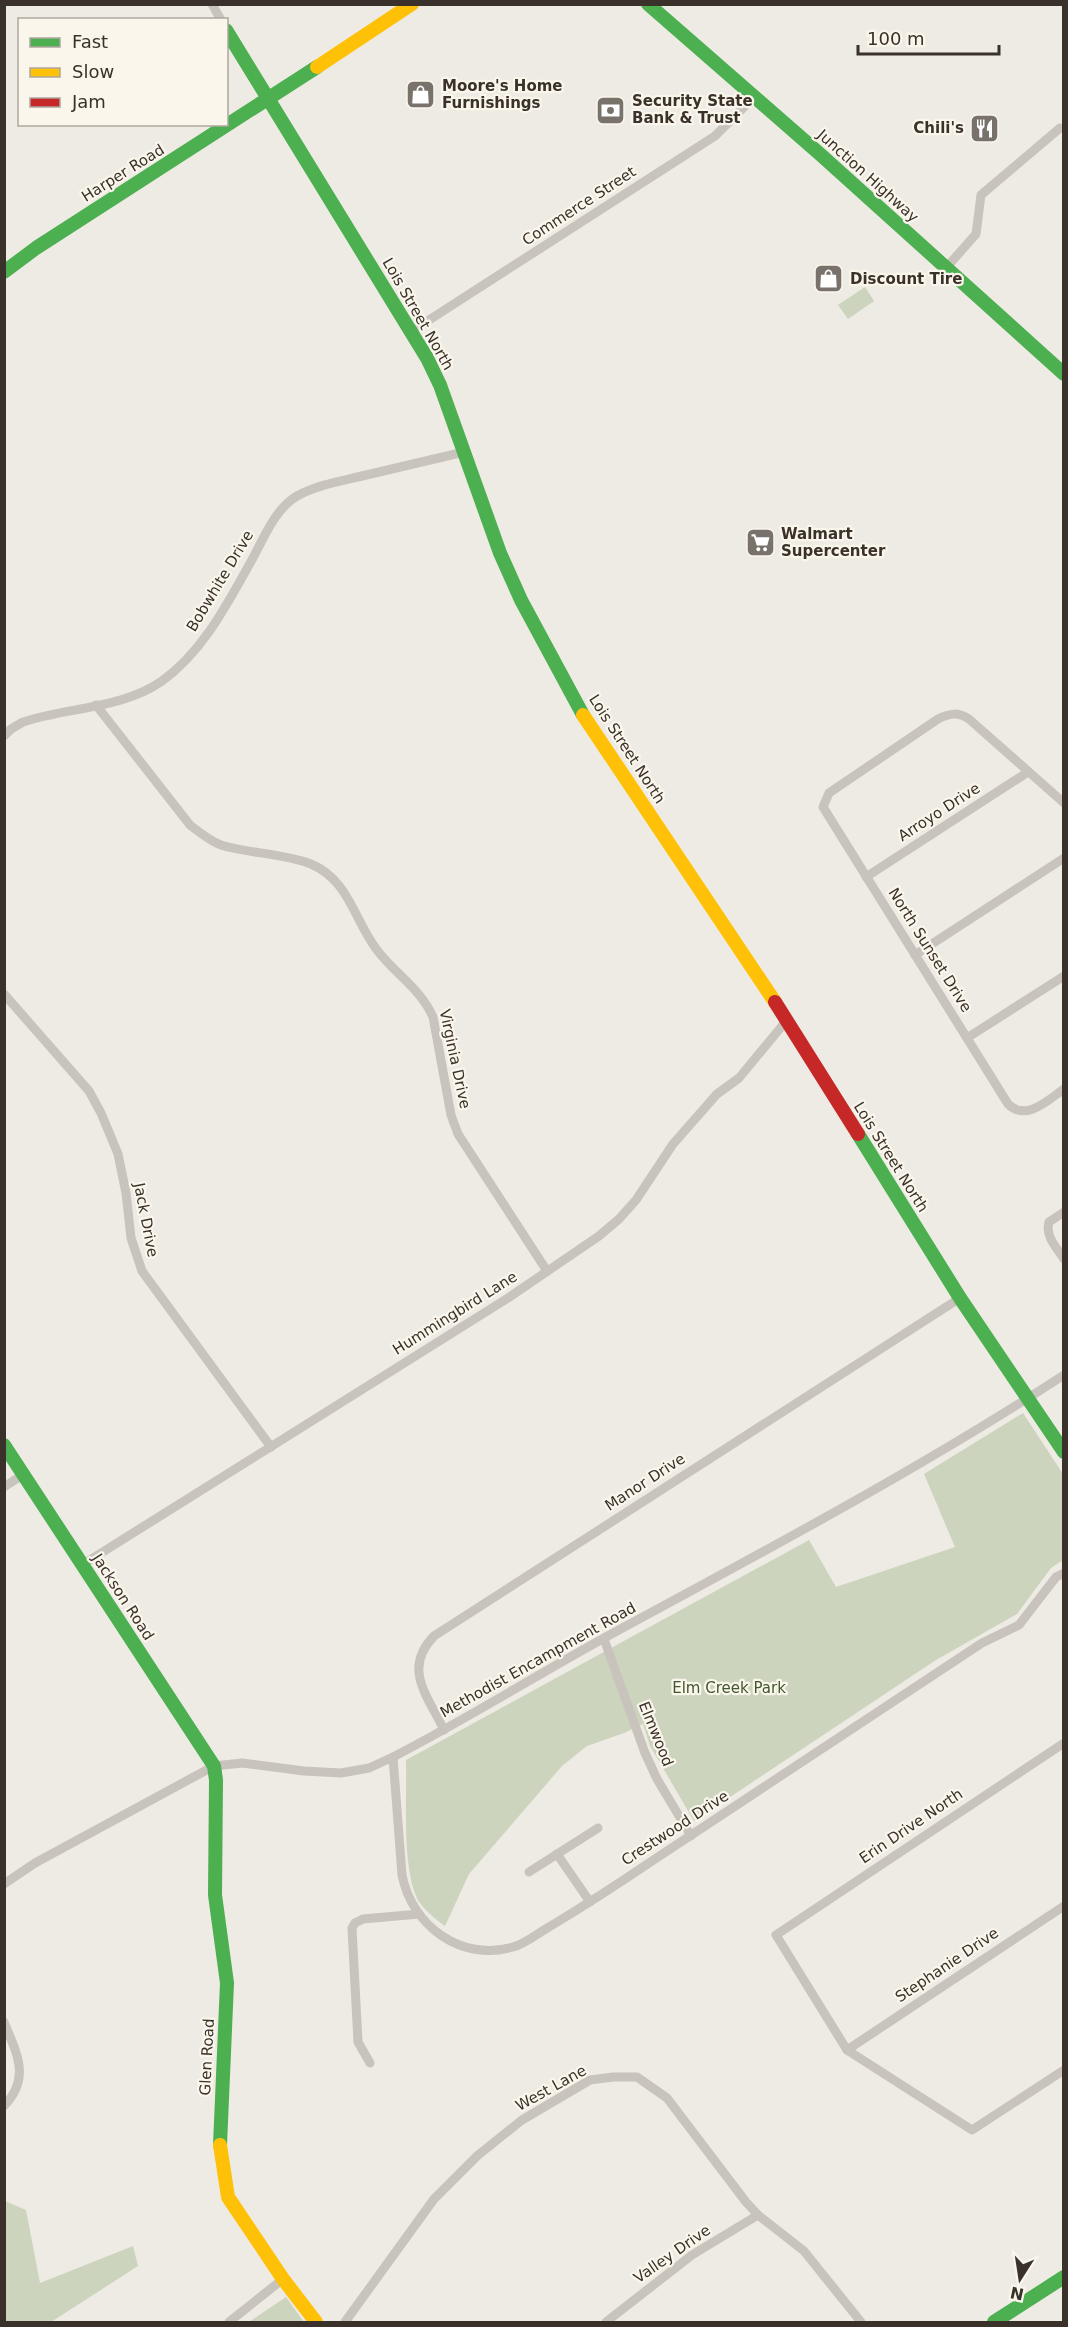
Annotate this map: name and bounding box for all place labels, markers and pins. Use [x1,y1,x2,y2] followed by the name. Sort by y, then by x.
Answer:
[442,77,563,112] place label: Moore's Home Furnishings
[405,79,437,111] shop icon: Moore's Home Furnishings
[632,92,753,127] place label: Security State Bank & Trust
[595,94,627,126] bank icon: Security State Bank & Trust
[969,112,1001,144] restaurant icon: Chili's
[913,119,964,137] place label: Chili's
[813,263,845,295] shop icon: Discount Tire
[850,270,962,288] place label: Discount Tire
[781,525,886,560] place label: Walmart Supercenter
[744,527,776,559] supermarket icon: Walmart Supercenter

